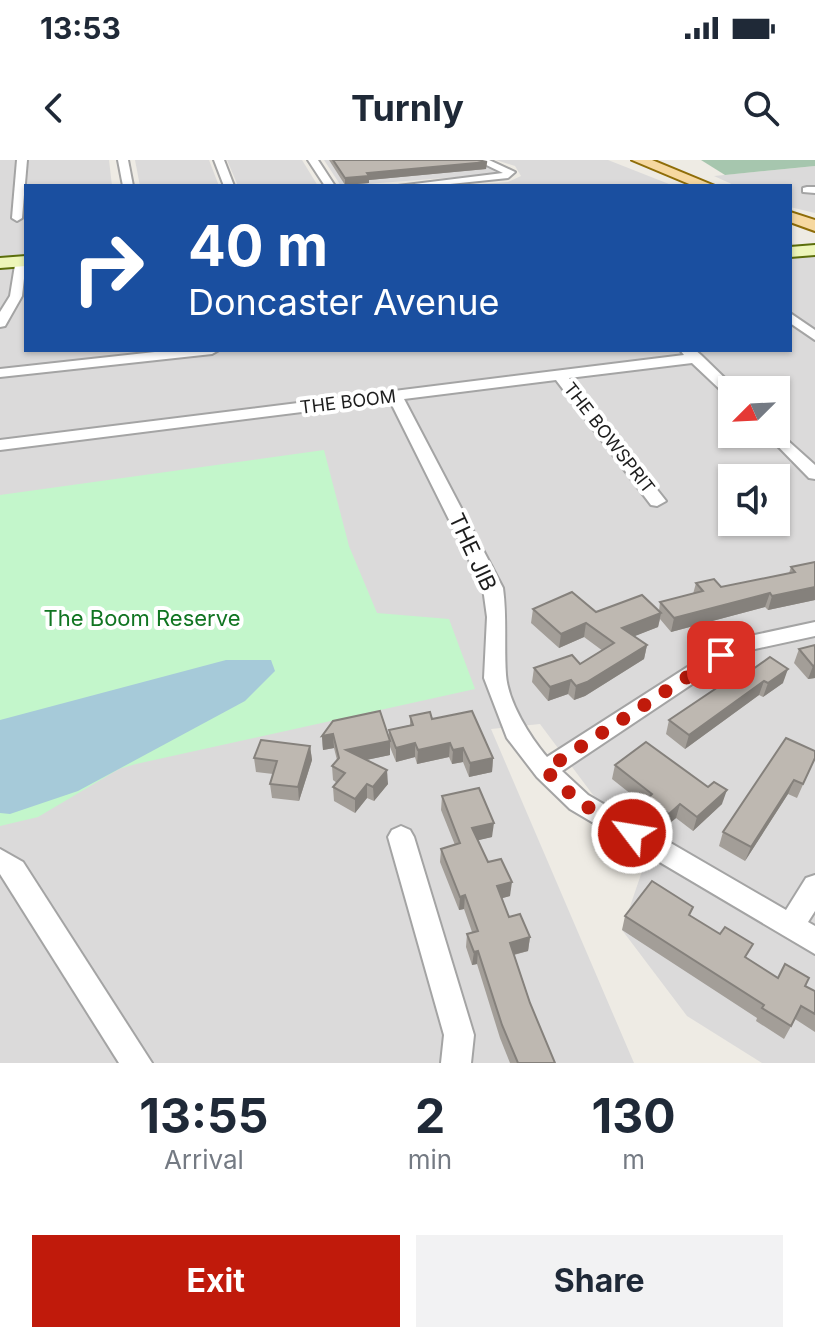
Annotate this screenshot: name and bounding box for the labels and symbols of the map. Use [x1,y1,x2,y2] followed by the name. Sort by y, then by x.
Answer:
[718,376,790,448] north arrow
[559,378,659,497] street label: THE BOWSPRIT
[299,385,397,418] street label: THE BOOM
[444,509,502,595] street label: THE JIB
[44,605,240,631] park label: The Boom Reserve
[687,621,755,689] pin
[590,791,674,875] position arrow

